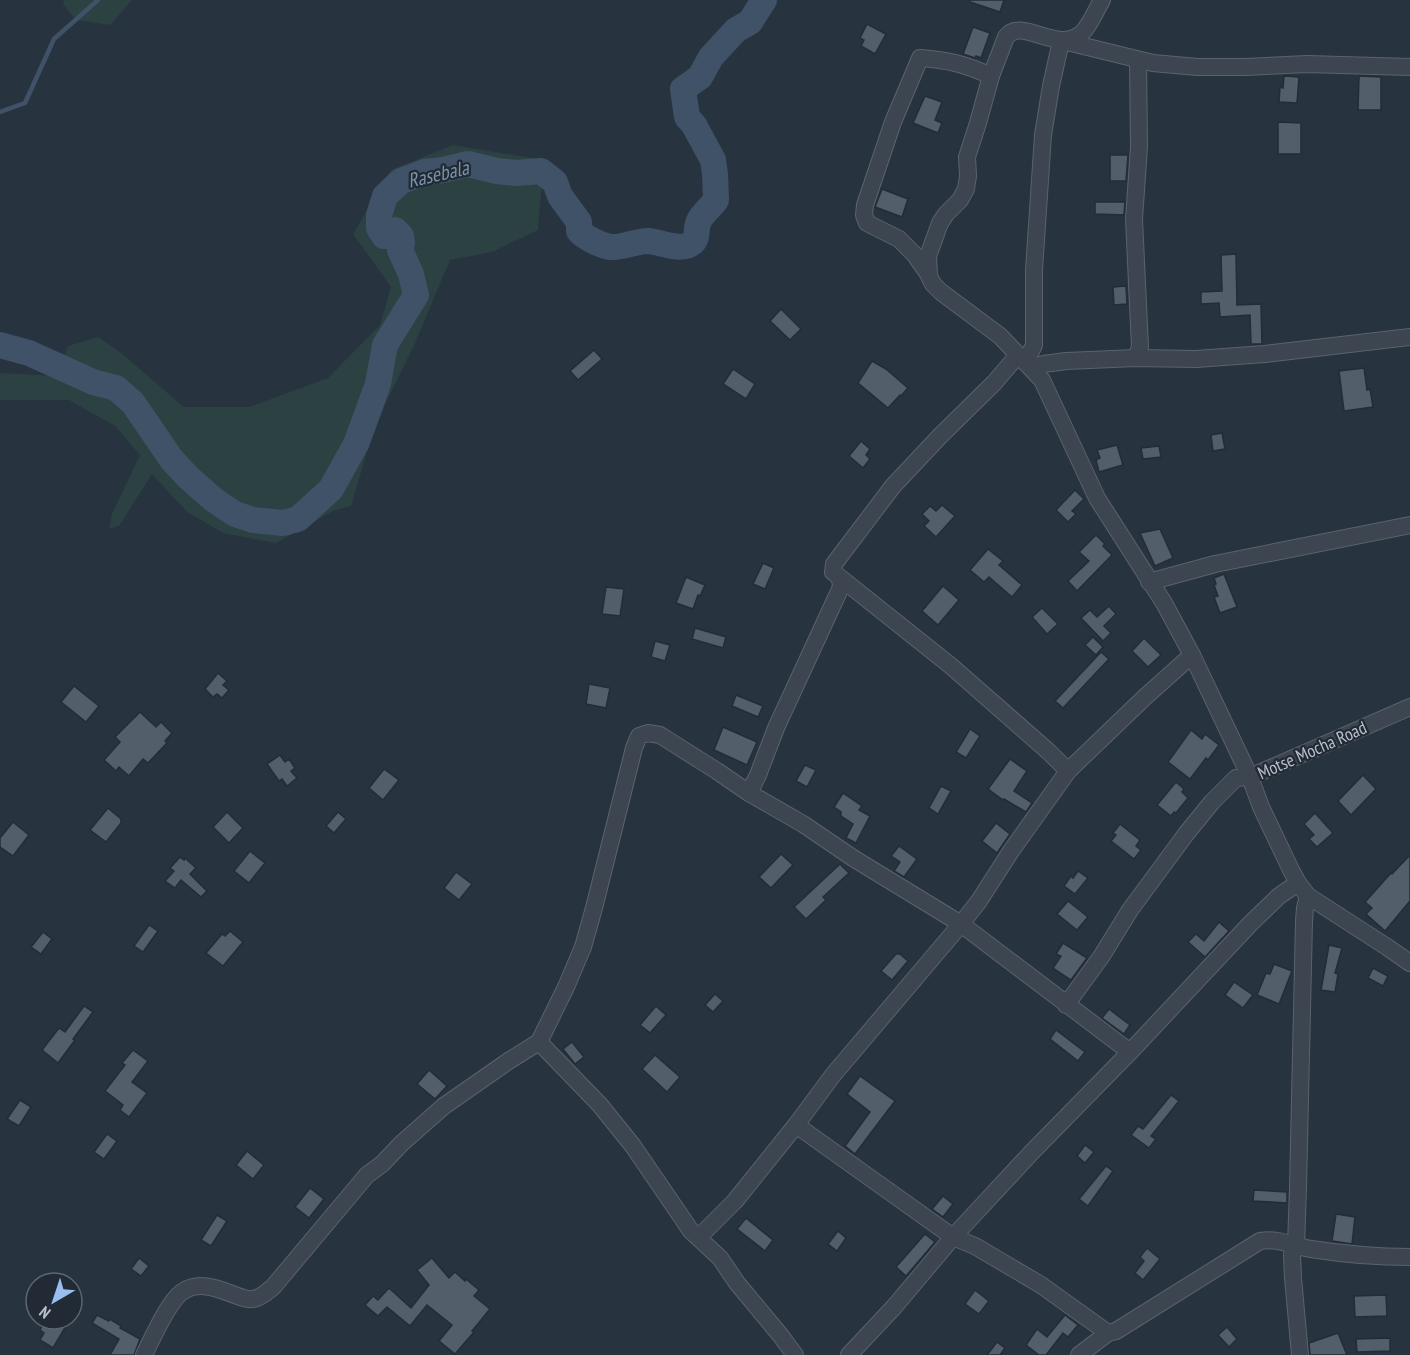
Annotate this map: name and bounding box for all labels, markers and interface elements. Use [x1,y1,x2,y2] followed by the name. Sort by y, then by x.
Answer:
[405,154,472,194] water label: Rasebala
[1254,716,1370,784] street label: Motse Mocha Road
[24,1271,84,1331] north arrow
[35,1302,54,1323] text: N

